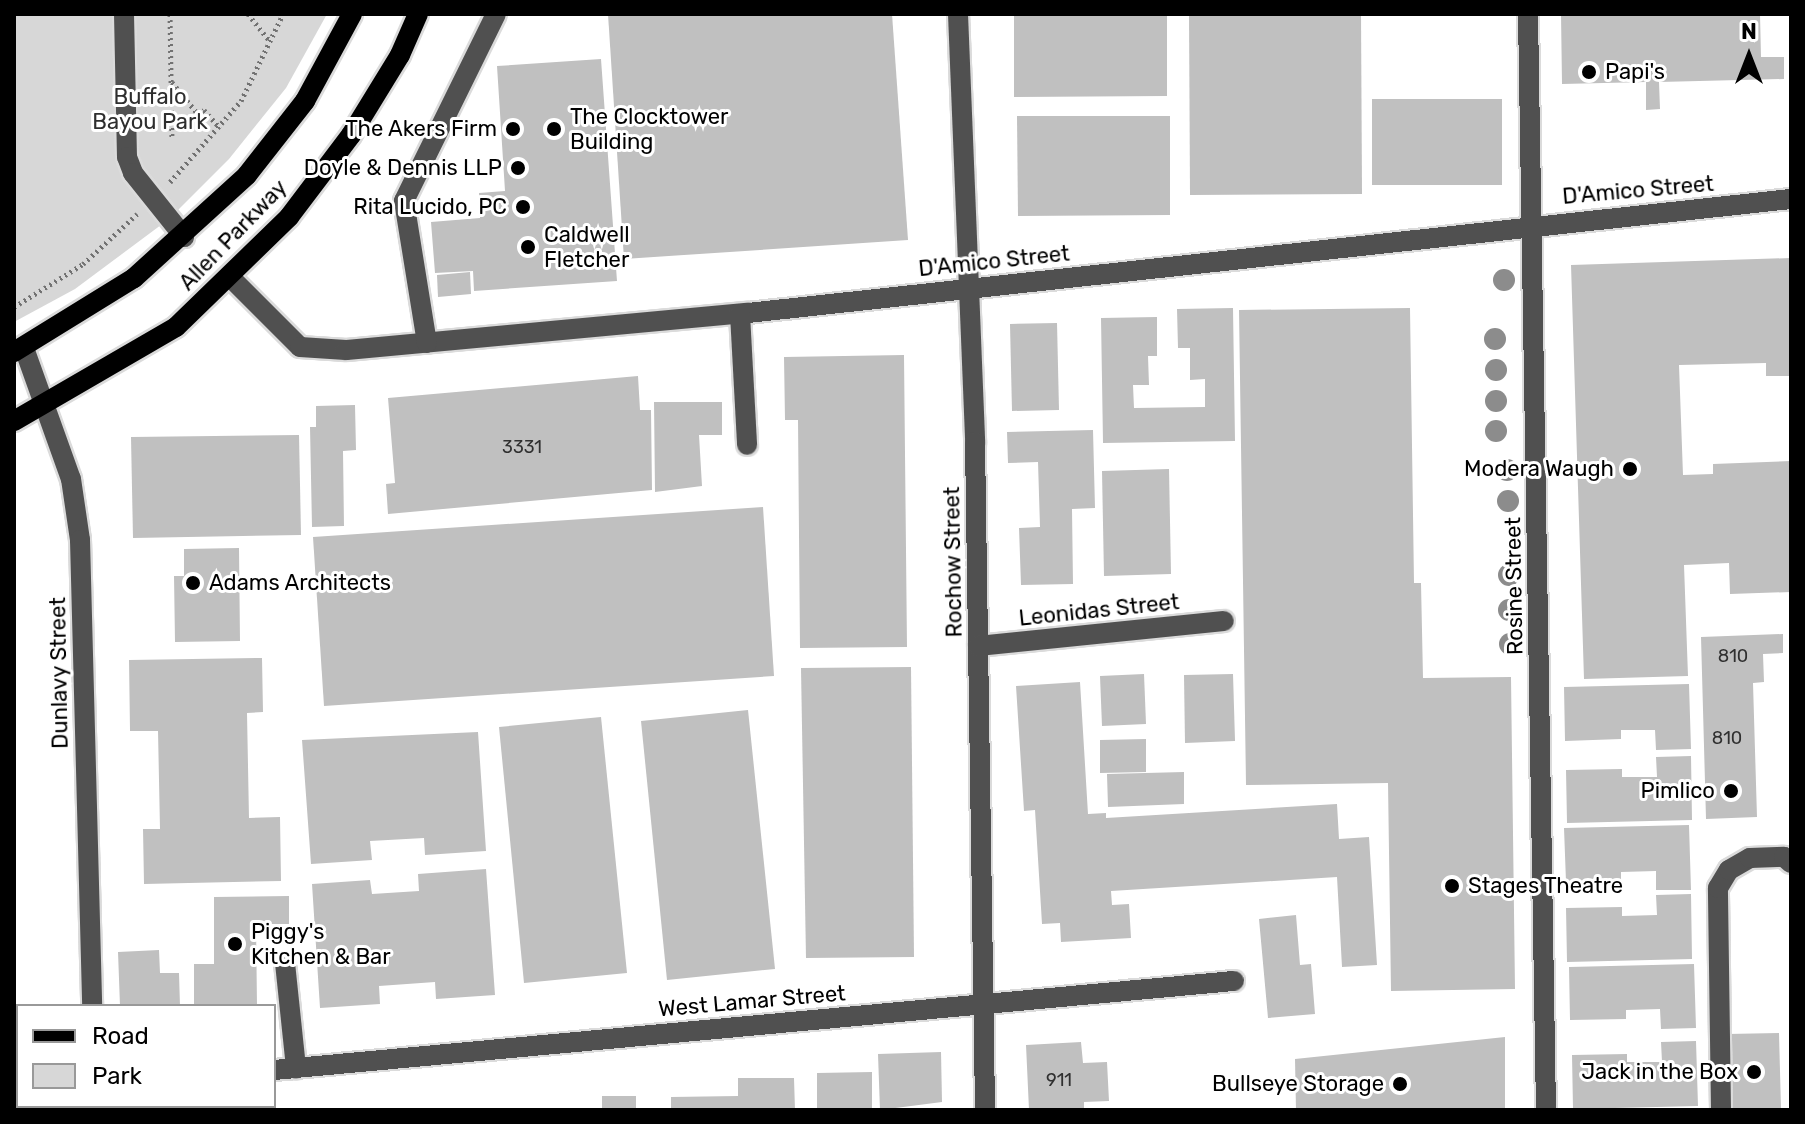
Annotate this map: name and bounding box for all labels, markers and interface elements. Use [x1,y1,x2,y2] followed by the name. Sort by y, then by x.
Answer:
[1709,16,1789,96] north arrow
[1741,18,1757,45] text: N
[1605,59,1665,85] place label: Papi's
[1580,63,1598,81] marker: Papi's
[92,83,208,134] park label: Buffalo Bayou Park
[570,103,728,154] place label: The Clocktower Building
[345,116,497,142] place label: The Akers Firm
[504,120,522,138] marker: The Akers Firm
[545,120,563,138] marker: The Clocktower Building
[304,155,502,181] place label: Doyle & Dennis LLP
[509,159,527,177] marker: Doyle & Dennis LLP
[1561,170,1715,210] street label: D'Amico Street
[174,174,292,296] street label: Allen Parkway
[353,194,507,220] place label: Rita Lucido, PC
[514,198,532,216] marker: Rita Lucido, PC
[544,221,630,272] place label: Caldwell Fletcher
[519,238,537,256] marker: Caldwell Fletcher
[917,240,1071,282] street label: D'Amico Street
[502,436,542,458] house number: 3331
[1464,456,1614,482] place label: Modera Waugh
[1621,460,1639,478] marker: Modera Waugh
[938,486,968,638] street label: Rochow Street
[1500,517,1528,655] street label: Rosine Street
[209,570,392,596] place label: Adams Architects
[184,574,202,592] marker: Adams Architects
[1017,588,1181,632] street label: Leonidas Street
[44,597,74,749] street label: Dunlavy Street
[1718,645,1748,667] house number: 810
[1712,727,1742,749] house number: 810
[1641,778,1715,804] place label: Pimlico
[1722,782,1740,800] marker: Pimlico
[1468,873,1624,899] place label: Stages Theatre
[1443,877,1461,895] marker: Stages Theatre
[251,918,391,970] place label: Piggy's Kitchen & Bar
[226,935,244,953] marker: Piggy's Kitchen & Bar
[657,980,847,1022] street label: West Lamar Street
[16,1004,276,1108] legend
[92,1022,149,1050] text: Road
[1580,1059,1738,1085] place label: Jack in the Box
[92,1062,142,1090] text: Park
[1745,1063,1763,1081] marker: Jack in the Box
[1046,1069,1072,1091] house number: 911
[1212,1071,1384,1097] place label: Bullseye Storage
[1391,1075,1409,1093] marker: Bullseye Storage

